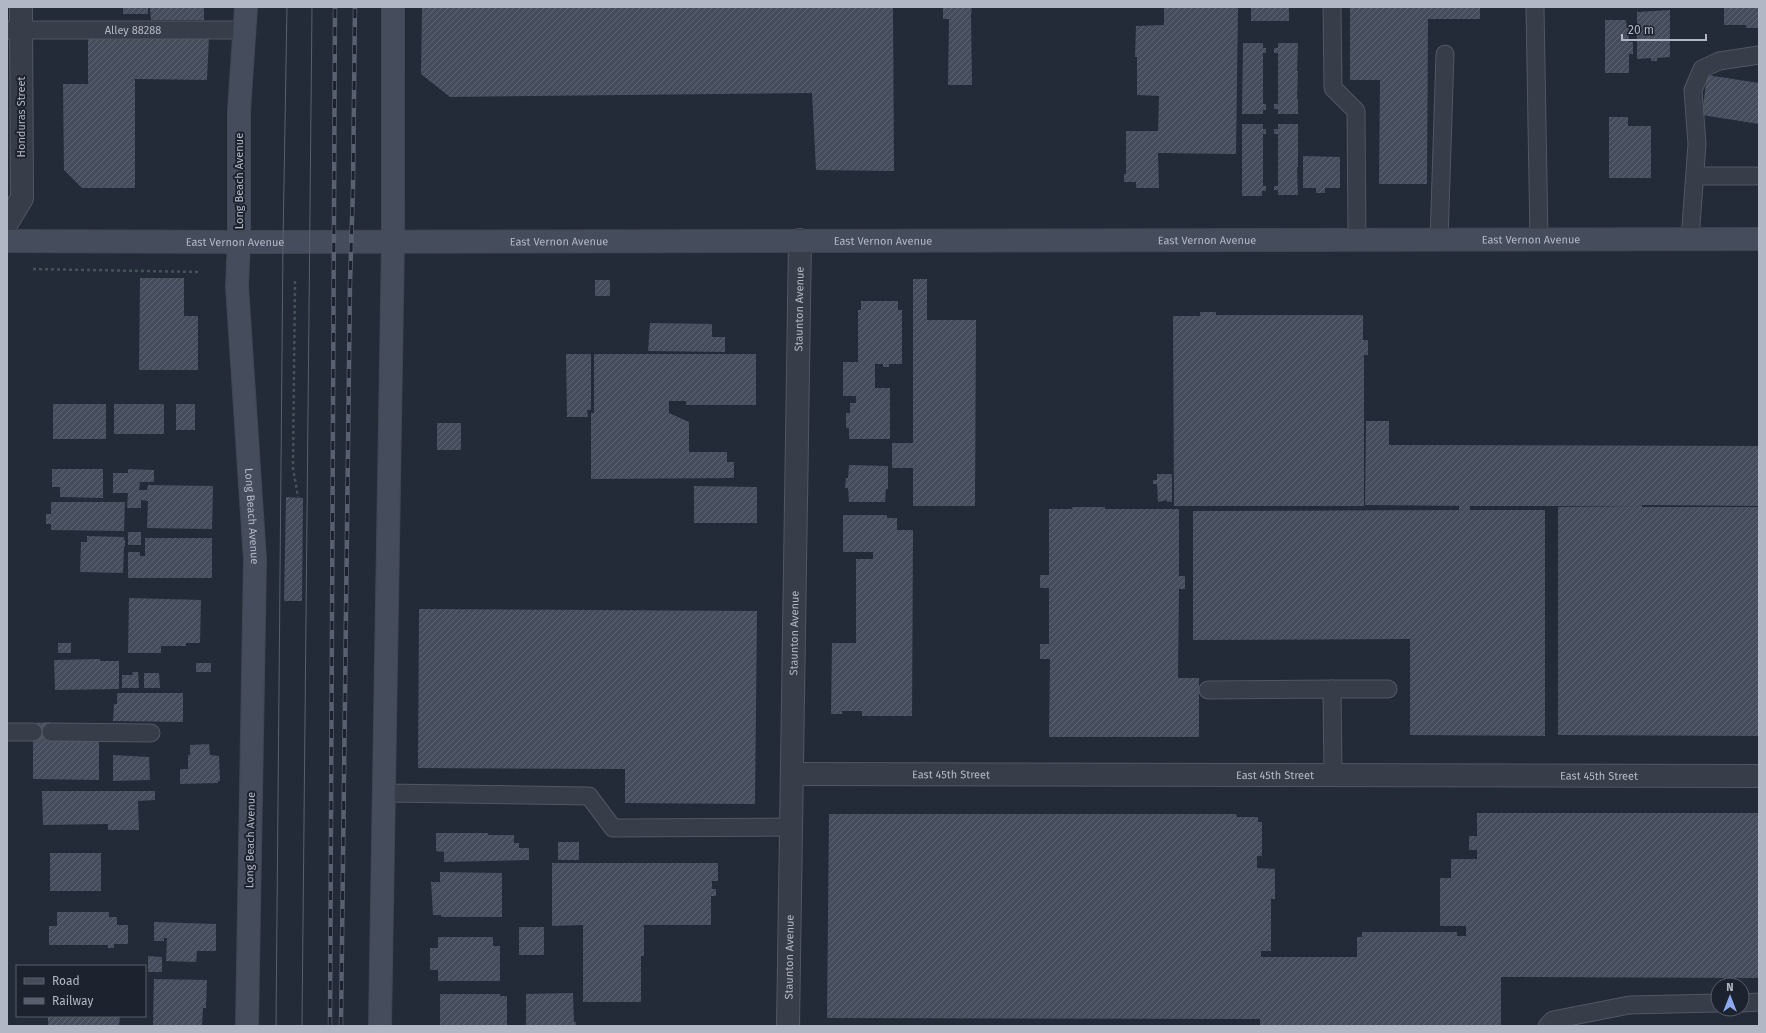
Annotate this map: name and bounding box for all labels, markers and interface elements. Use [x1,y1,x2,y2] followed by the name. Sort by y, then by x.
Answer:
[1622,16,1706,42] scale bar
[1628,23,1654,37] text: 20 m
[105,24,161,37] street label: Alley 88288
[15,76,28,157] street label: Honduras Street
[233,133,246,229] street label: Long Beach Avenue
[1482,233,1580,247] street label: East Vernon Avenue
[1158,234,1256,247] street label: East Vernon Avenue
[510,235,608,248] street label: East Vernon Avenue
[834,235,932,248] street label: East Vernon Avenue
[186,236,284,249] street label: East Vernon Avenue
[792,267,807,352] street label: Staunton Avenue
[242,468,261,564] street label: Long Beach Avenue
[787,590,802,676] street label: Staunton Avenue
[912,768,990,781] street label: East 45th Street
[1236,769,1314,782] street label: East 45th Street
[1560,770,1638,783] street label: East 45th Street
[243,792,258,888] street label: Long Beach Avenue
[782,914,797,1000] street label: Staunton Avenue
[16,965,146,1017] legend
[52,974,80,988] text: Road
[1710,977,1750,1017] north arrow
[1726,981,1734,994] text: N
[52,994,93,1008] text: Railway

